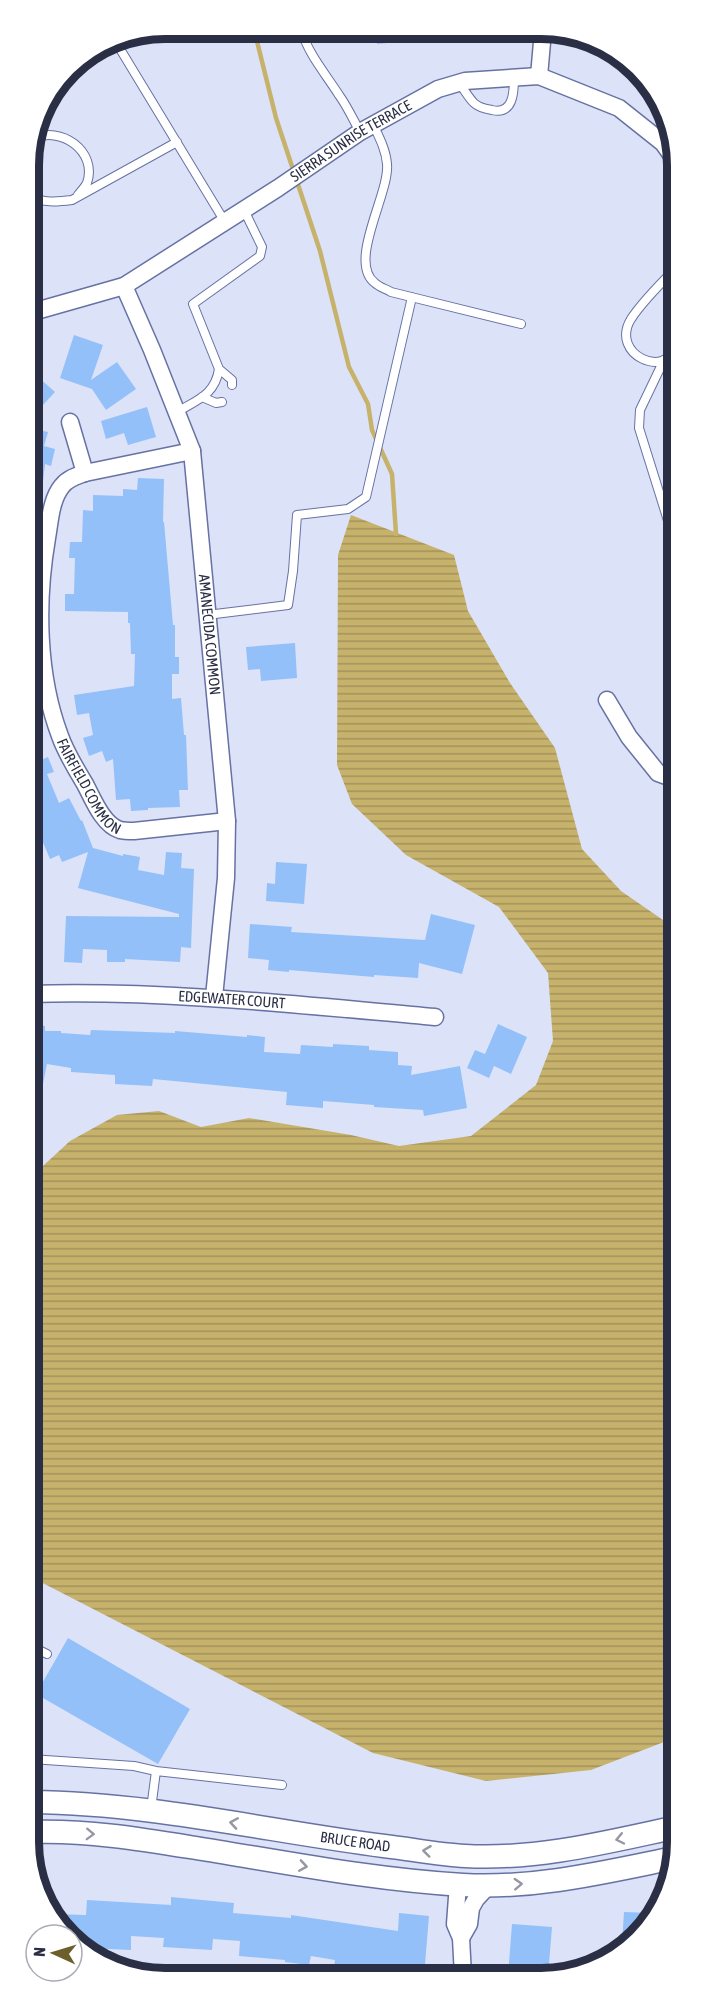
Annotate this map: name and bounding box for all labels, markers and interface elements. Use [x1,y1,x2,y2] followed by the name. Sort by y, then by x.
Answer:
[287,96,415,185] street label: SIERRA SUNRISE TERRACE
[196,573,224,696] street label: AMANECIDA COMMON
[54,736,124,838] street label: FAIRFIELD COMMON
[178,987,286,1012] street label: EDGEWATER COURT
[229,1817,238,1829] one-way arrow
[85,1827,94,1840] one-way arrow
[319,1828,391,1855] street label: BRUCE ROAD
[615,1832,625,1845] one-way arrow
[422,1846,431,1858] one-way arrow
[298,1859,308,1871] one-way arrow
[513,1877,522,1890] one-way arrow
[24,1923,84,1983] north arrow
[30,1947,48,1957] text: N

